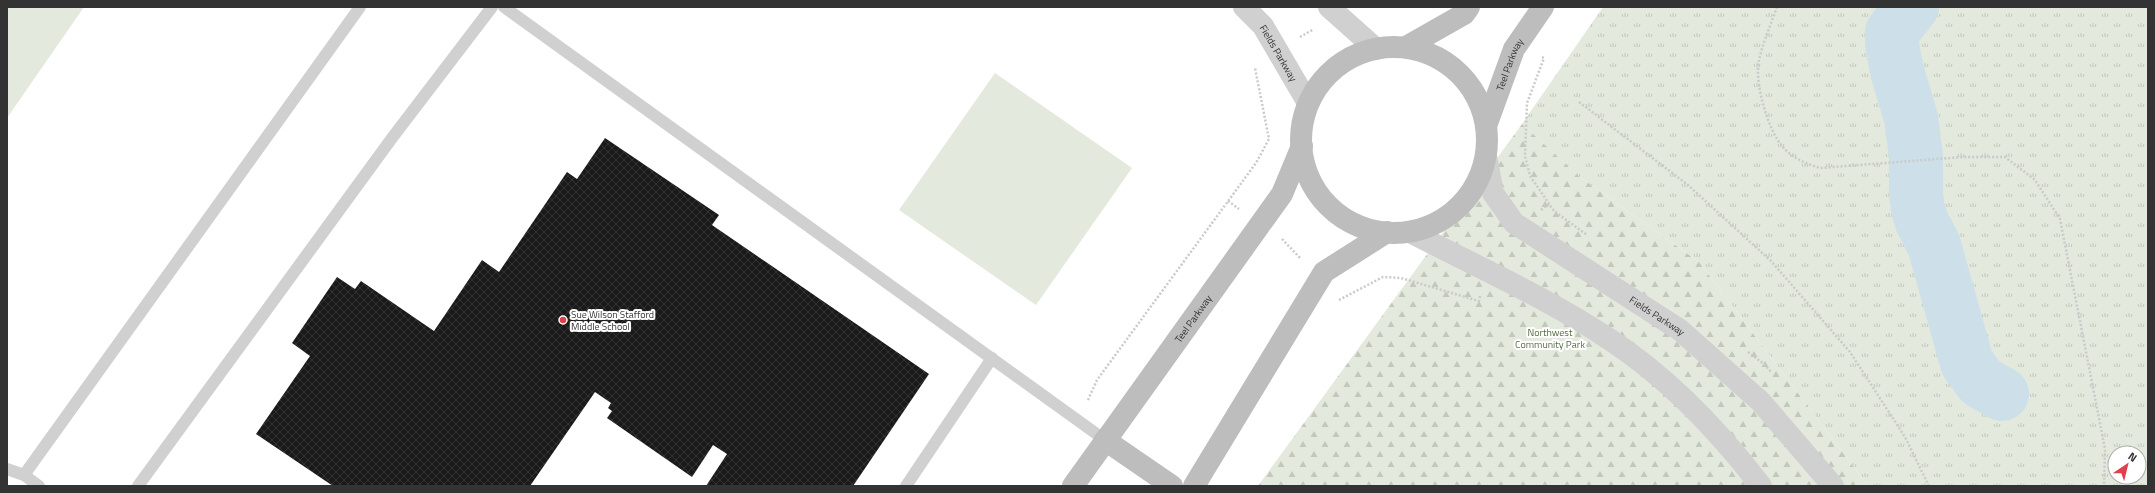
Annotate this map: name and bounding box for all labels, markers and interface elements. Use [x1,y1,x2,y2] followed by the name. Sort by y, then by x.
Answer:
[1256,22,1301,84] street label: Fields Parkway
[1492,35,1527,93] street label: Teel Parkway
[1171,291,1215,345] street label: Teel Parkway
[1627,292,1689,339] street label: Fields Parkway
[571,307,654,334] place label: Sue Wilson Stafford Middle School
[558,315,568,325] marker: Sue Wilson Stafford Middle School
[1515,325,1585,352] park label: Northwest Community Park
[2107,445,2147,485] north arrow
[2125,448,2140,466] text: N

